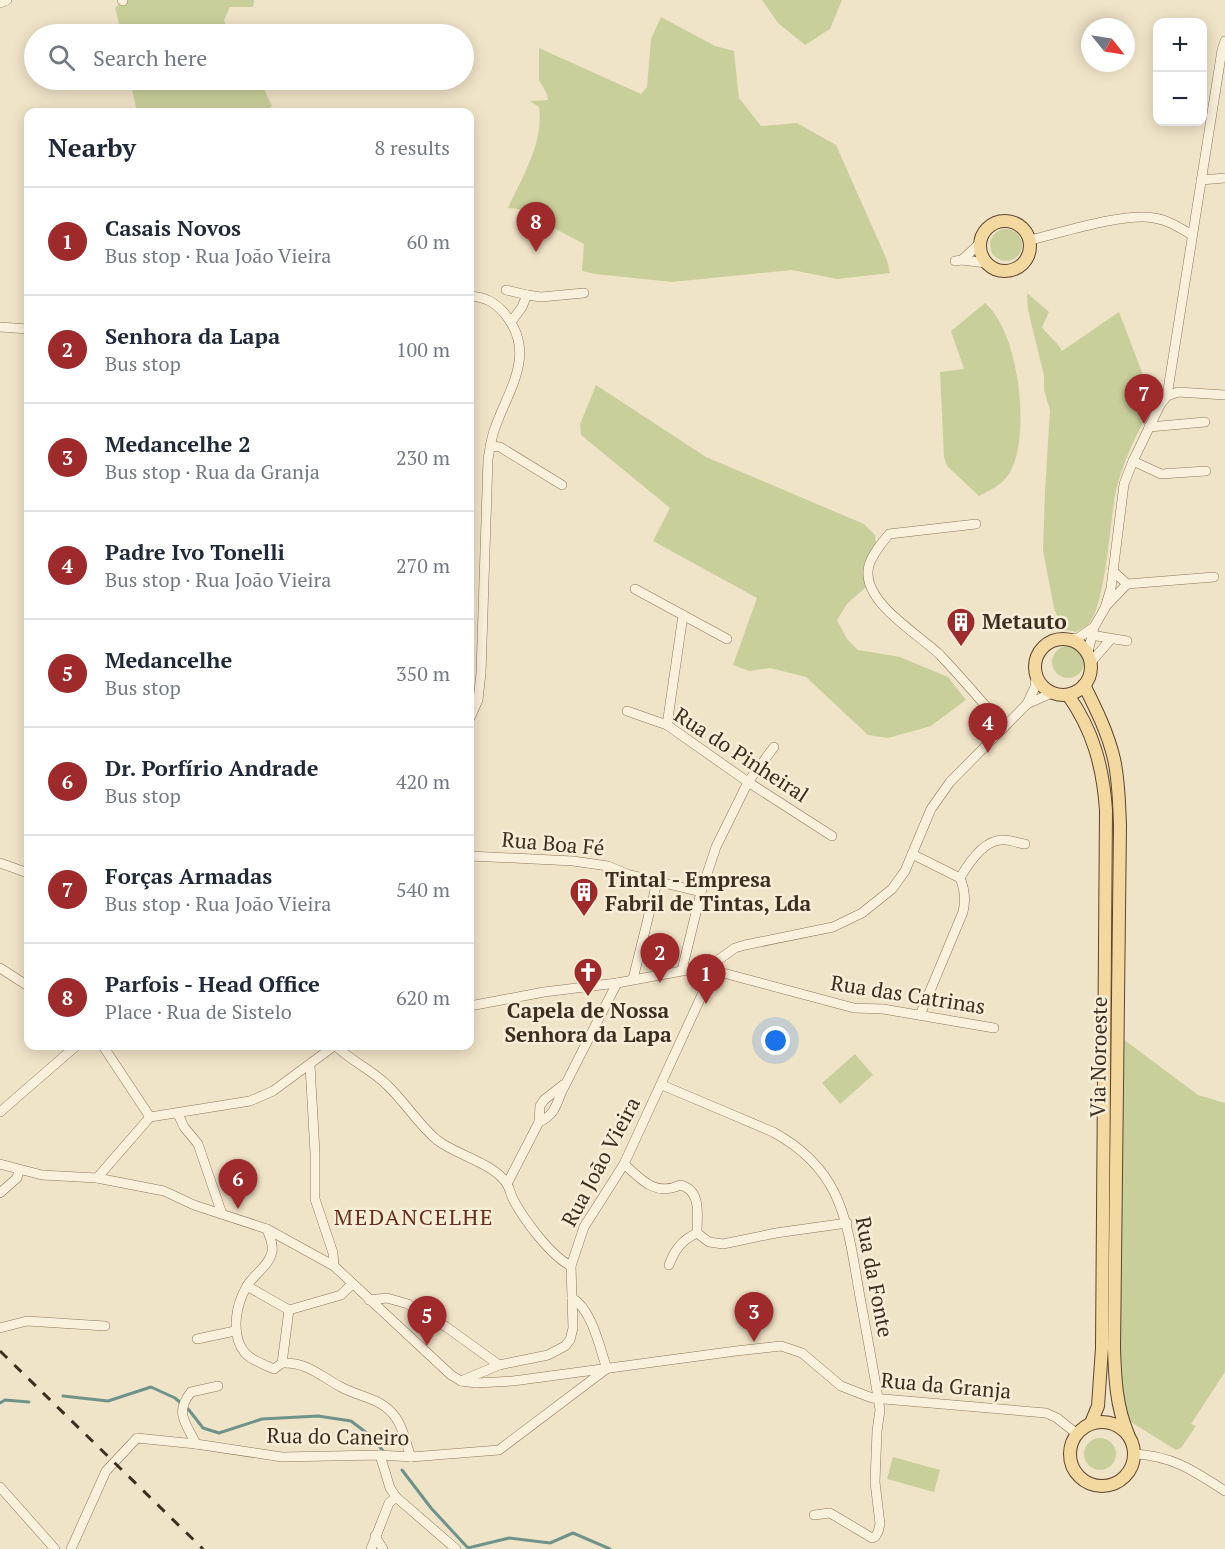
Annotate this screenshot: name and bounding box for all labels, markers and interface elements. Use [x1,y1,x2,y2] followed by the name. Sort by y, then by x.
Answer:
[1081,18,1135,72] north arrow
[1153,18,1207,126] map controls
[1153,18,1207,72] button: +
[24,24,474,90] search box
[45,41,78,74] icon: search
[93,43,207,72] text: Search here
[1153,72,1207,126] button: −
[48,130,136,164] text: Nearby
[375,134,450,161] text: 8 results
[516,202,556,252] pin: 8
[105,213,241,242] text: Casais Novos
[62,228,73,255] text: 1
[407,228,450,255] text: 60 m
[105,242,331,269] text: Bus stop · Rua João Vieira
[105,321,280,350] text: Senhora da Lapa
[62,336,73,363] text: 2
[396,336,450,363] text: 100 m
[105,350,181,377] text: Bus stop
[1124,374,1164,424] pin: 7
[105,429,251,458] text: Medancelhe 2
[62,444,73,471] text: 3
[396,444,450,471] text: 230 m
[105,458,320,485] text: Bus stop · Rua da Granja
[105,537,285,566] text: Padre Ivo Tonelli
[62,552,73,579] text: 4
[396,552,450,579] text: 270 m
[105,566,331,593] text: Bus stop · Rua João Vieira
[945,606,977,648] building icon: Metauto
[982,607,1067,635] place label: Metauto
[105,645,232,674] text: Medancelhe
[62,660,73,687] text: 5
[396,660,450,687] text: 350 m
[105,674,181,701] text: Bus stop
[669,700,814,808] street label: Rua do Pinheiral
[968,704,1008,753] pin: 4
[105,753,319,782] text: Dr. Porfírio Andrade
[62,768,73,795] text: 6
[396,768,450,795] text: 420 m
[105,782,181,809] text: Bus stop
[500,825,606,861] street label: Rua Boa Fé
[105,861,272,890] text: Forças Armadas
[605,865,812,917] place label: Tintal - Empresa Fabril de Tintas, Lda
[62,876,73,903] text: 7
[396,876,450,903] text: 540 m
[568,876,600,918] building icon: Tintal - Empresa Fabril de Tintas, Lda
[105,890,331,917] text: Bus stop · Rua João Vieira
[640,934,680,983] pin: 2
[686,954,726,1004] pin: 1
[572,956,604,998] church icon: Capela de Nossa Senhora da Lapa
[829,968,987,1020] street label: Rua das Catrinas
[105,969,320,998] text: Parfois - Head Office
[62,984,73,1011] text: 8
[396,984,450,1011] text: 620 m
[504,996,672,1048] place label: Capela de Nossa Senhora da Lapa
[1083,996,1113,1118] street label: Via Noroeste
[105,998,292,1025] text: Place · Rua de Sistelo
[761,1026,790,1055] your location
[554,1092,646,1231] street label: Rua João Vieira
[218,1160,258,1209] pin: 6
[334,1202,494,1231] district label: MEDANCELHE
[850,1214,900,1340] street label: Rua da Fonte
[734,1292,774,1342] pin: 3
[408,1296,446,1346] pin: 5
[880,1365,1013,1405] street label: Rua da Granja
[266,1421,410,1451] street label: Rua do Caneiro

